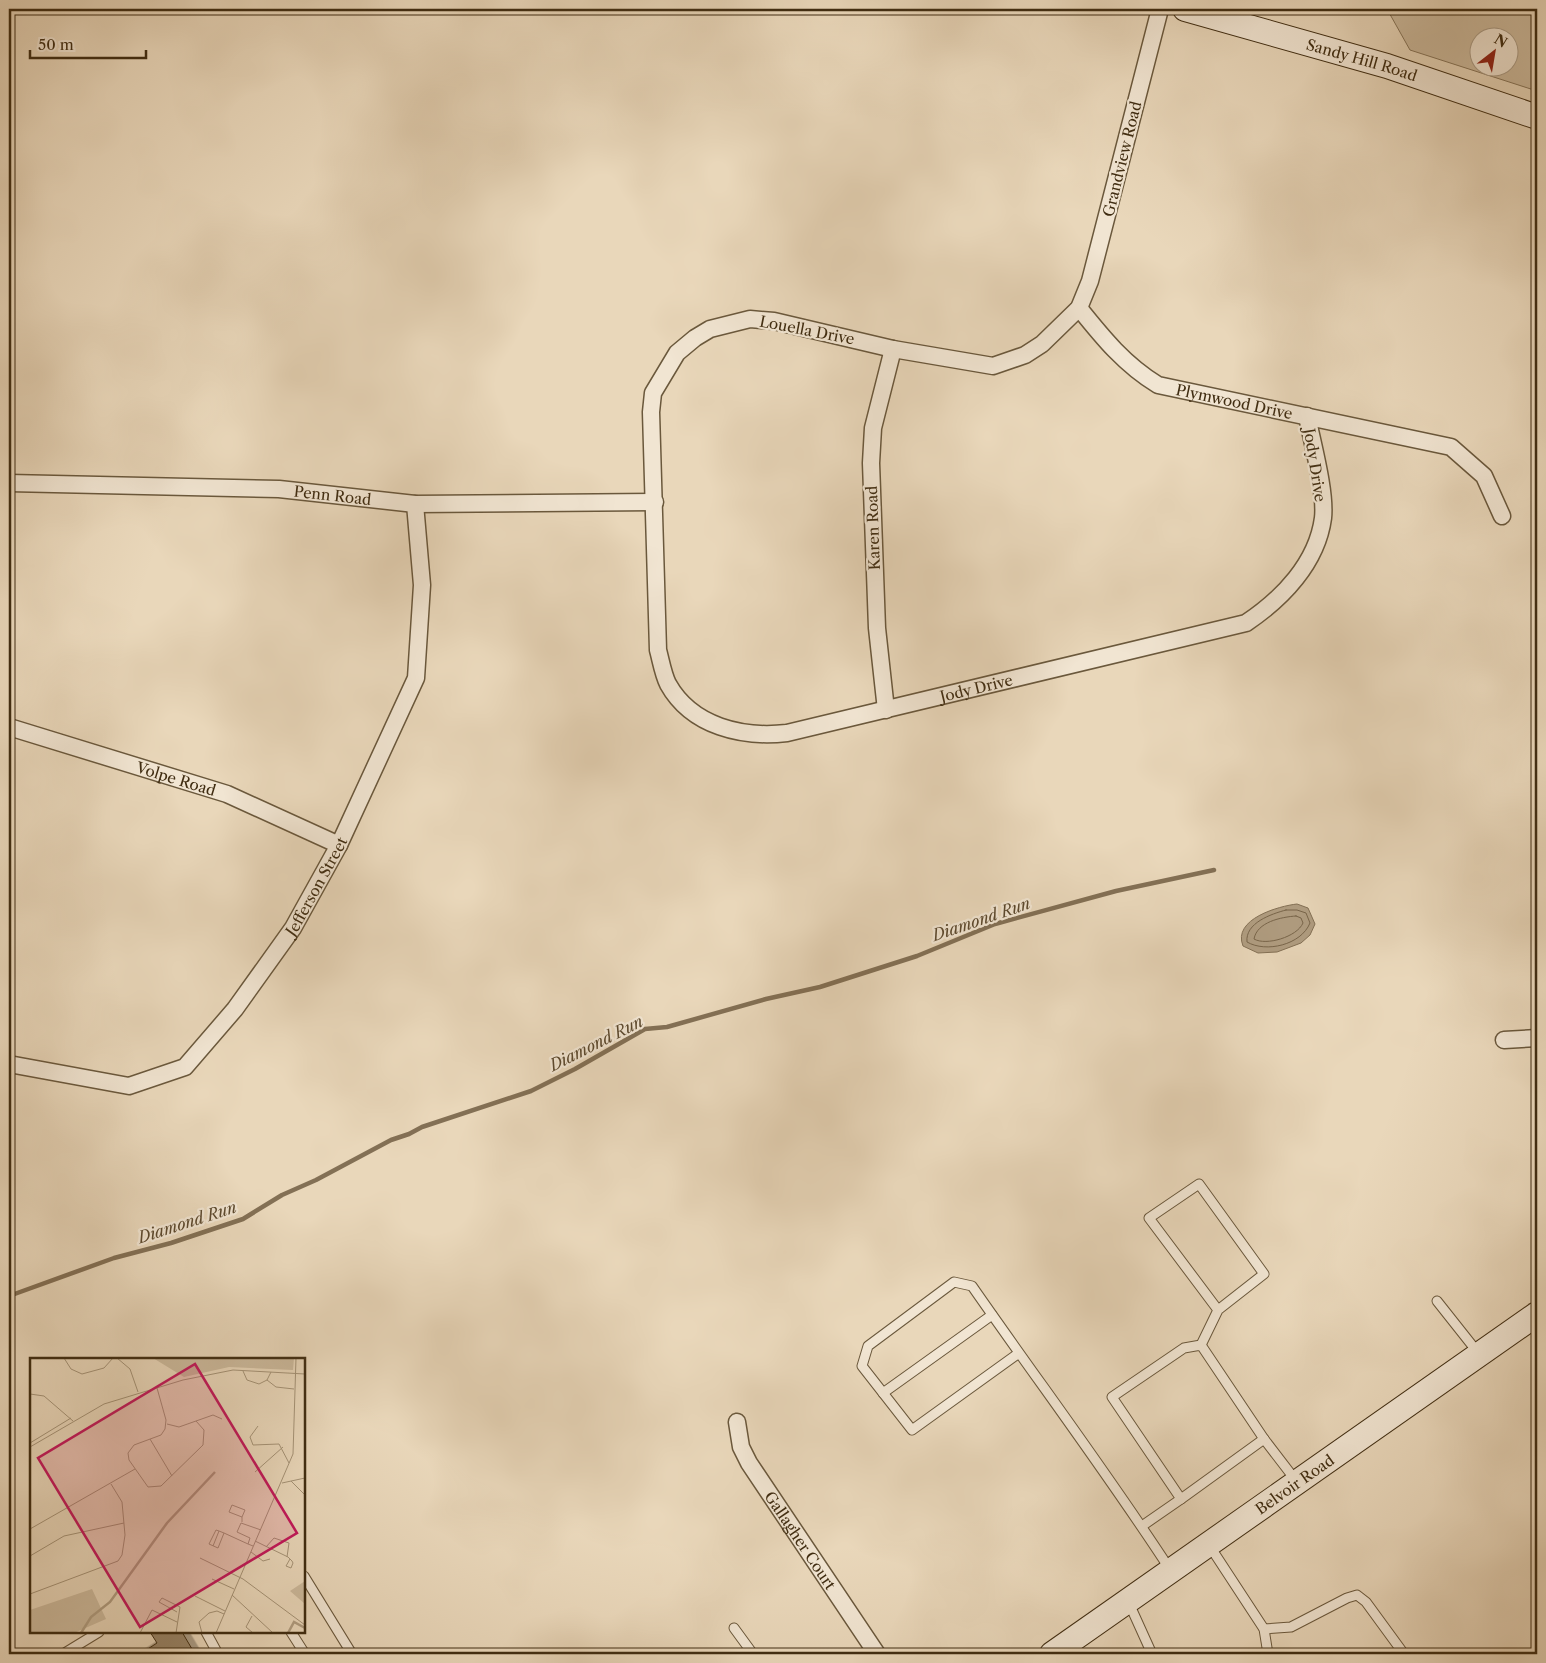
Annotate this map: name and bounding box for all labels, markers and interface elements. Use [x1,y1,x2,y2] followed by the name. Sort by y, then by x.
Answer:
[30,28,146,60] scale bar
[1468,28,1518,78] north arrow
[1491,30,1511,52] text: N
[1304,34,1420,85] street label: Sandy Hill Road
[38,35,74,54] text: 50 m
[1098,99,1146,219] street label: Grandview Road
[758,311,856,349] street label: Louella Drive
[1174,380,1294,423] street label: Plymwood Drive
[1300,425,1330,503] street label: Jody Drive
[293,481,372,509] street label: Penn Road
[862,485,884,571] street label: Karen Road
[936,670,1015,706] street label: Jody Drive
[133,757,218,800] street label: Volpe Road
[280,833,351,941] street label: Jefferson Street
[927,893,1033,946] water label: Diamond Run
[544,1011,646,1076] water label: Diamond Run
[133,1197,239,1248] water label: Diamond Run
[30,1358,305,1633] inset map
[1251,1450,1337,1518] street label: Belvoir Road
[761,1487,841,1593] street label: Gallagher Court

